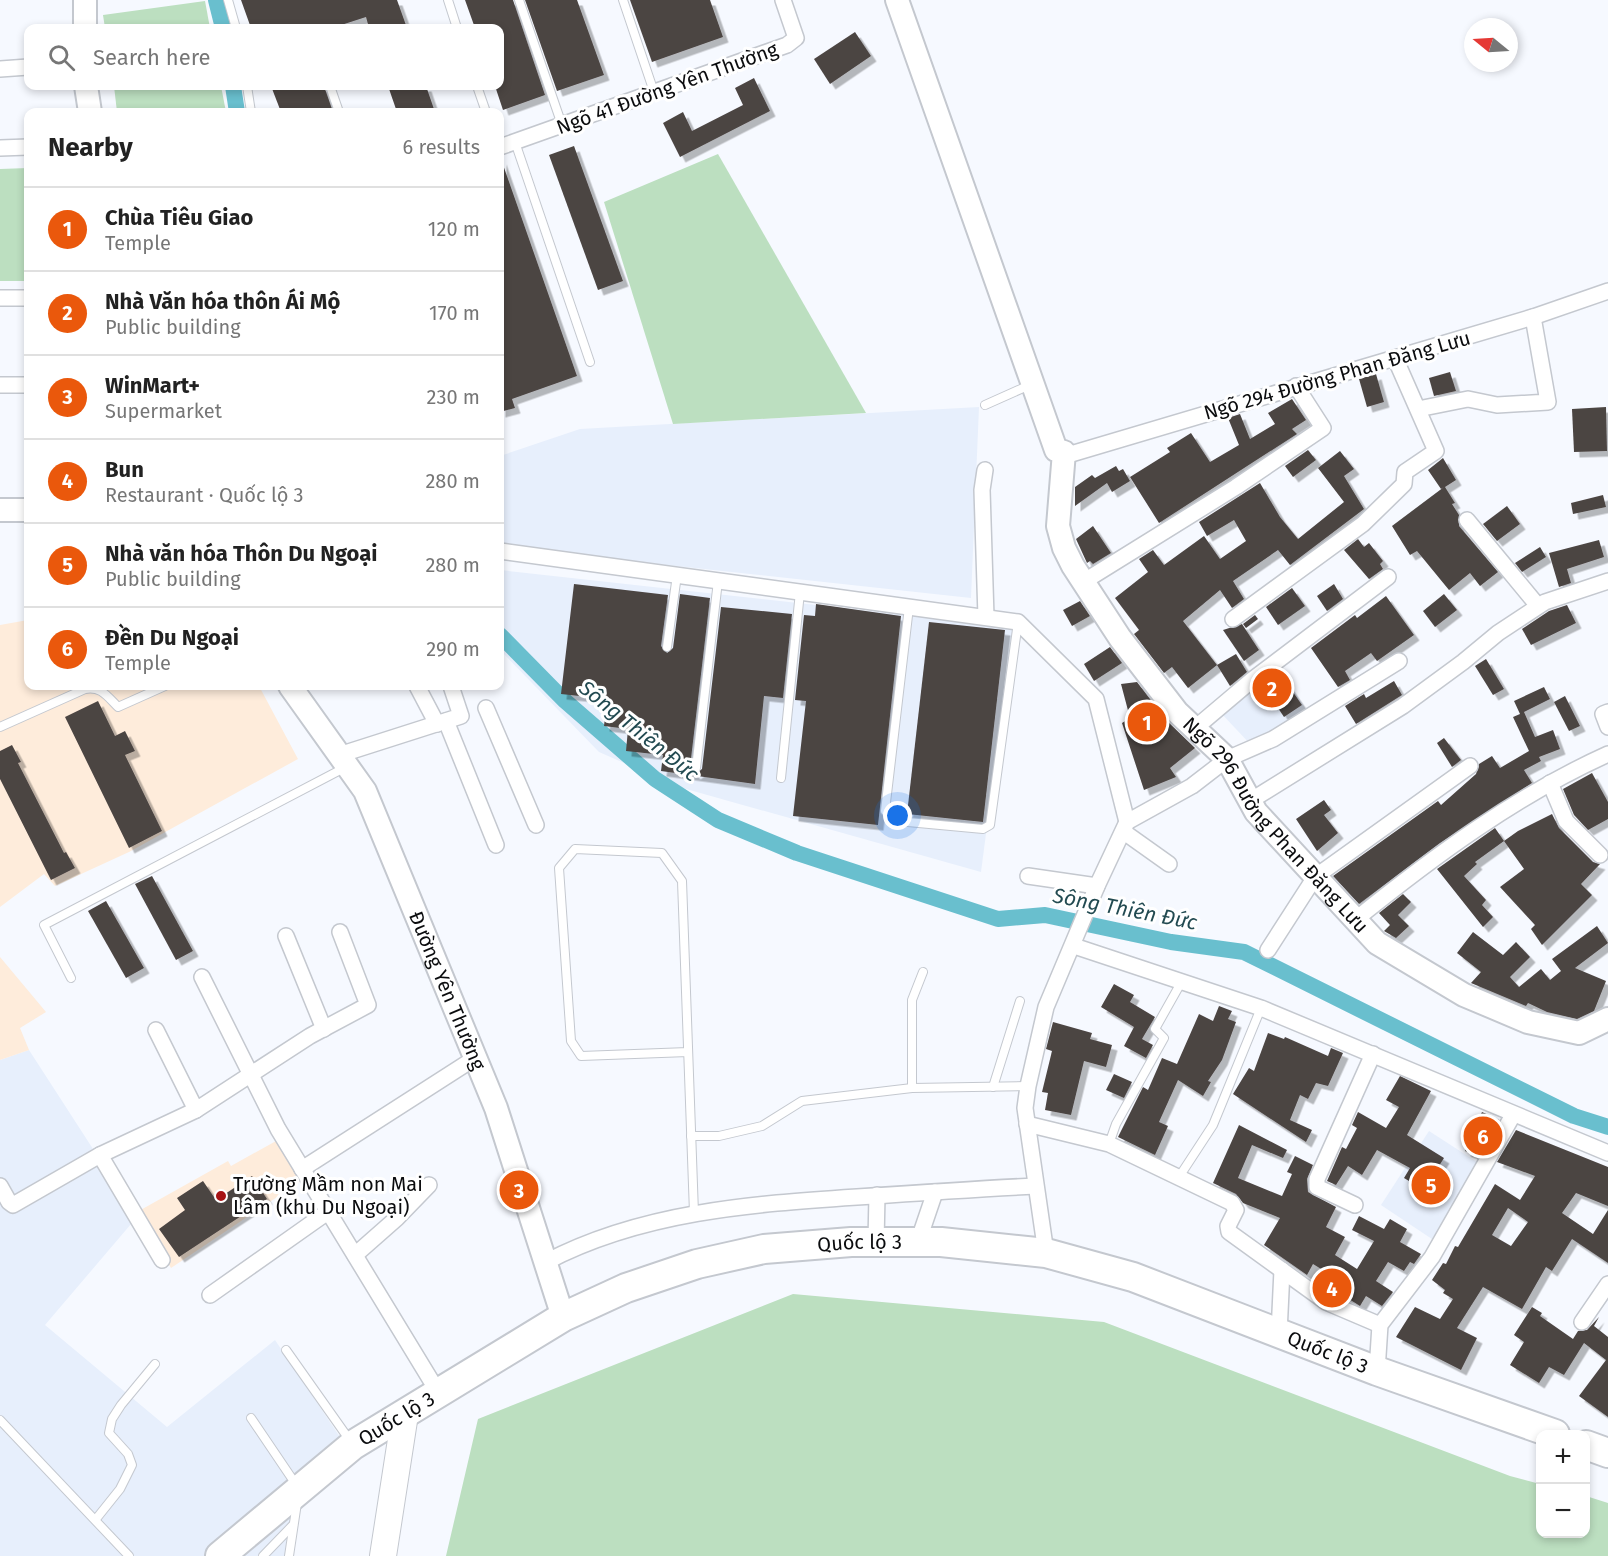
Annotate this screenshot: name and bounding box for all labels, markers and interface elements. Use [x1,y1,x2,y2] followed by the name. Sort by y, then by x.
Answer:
[1464,18,1518,72] north arrow
[24,24,504,90] search box
[553,37,781,139] street label: Ngõ 41 Đường Yên Thường
[45,41,78,74] icon: search
[93,44,211,71] text: Search here
[48,132,133,163] text: Nearby
[403,135,480,159] text: 6 results
[105,204,253,231] text: Chùa Tiêu Giao
[63,217,72,241] text: 1
[428,217,480,241] text: 120 m
[105,231,171,255] text: Temple
[105,288,340,315] text: Nhà Văn hóa thôn Ái Mộ
[62,301,73,325] text: 2
[429,301,480,325] text: 170 m
[105,315,241,339] text: Public building
[1201,325,1473,425] street label: Ngõ 294 Đường Phan Đăng Lưu
[105,372,200,399] text: WinMart+
[62,385,73,409] text: 3
[427,385,480,409] text: 230 m
[105,399,222,423] text: Supermarket
[105,456,144,483] text: Bun
[62,469,73,493] text: 4
[425,469,480,493] text: 280 m
[105,483,304,507] text: Restaurant · Quốc lộ 3
[105,540,377,567] text: Nhà văn hóa Thôn Du Ngoại
[62,553,73,577] text: 5
[425,553,480,577] text: 280 m
[105,567,241,591] text: Public building
[105,624,239,651] text: Đền Du Ngoại
[62,637,73,661] text: 6
[426,637,480,661] text: 290 m
[105,651,171,675] text: Temple
[1252,666,1292,710] pin: 2
[573,674,704,787] water label: Sông Thiên Đức
[1128,700,1166,744] pin: 1
[1178,712,1373,938] street label: Ngõ 296 Đường Phan Đăng Lưu
[883,801,912,830] your location
[1050,882,1199,936] water label: Sông Thiên Đức
[404,908,491,1074] street label: Đường Yên Thường
[1464,1114,1502,1158] pin: 6
[1412,1162,1450,1208] pin: 5
[500,1168,538,1212] pin: 3
[233,1172,423,1219] place label: Trường Mầm non Mai Lâm (khu Du Ngoại)
[214,1189,228,1203] marker: Trường Mầm non Mai Lâm (khu Du Ngoại)
[816,1230,902,1257] street label: Quốc lộ 3
[1312,1266,1352,1310] pin: 4
[1284,1326,1372,1378] street label: Quốc lộ 3
[354,1386,439,1451] street label: Quốc lộ 3
[1536,1430,1590,1538] map controls
[1536,1430,1590,1484] button: +
[1536,1484,1590,1538] button: −

